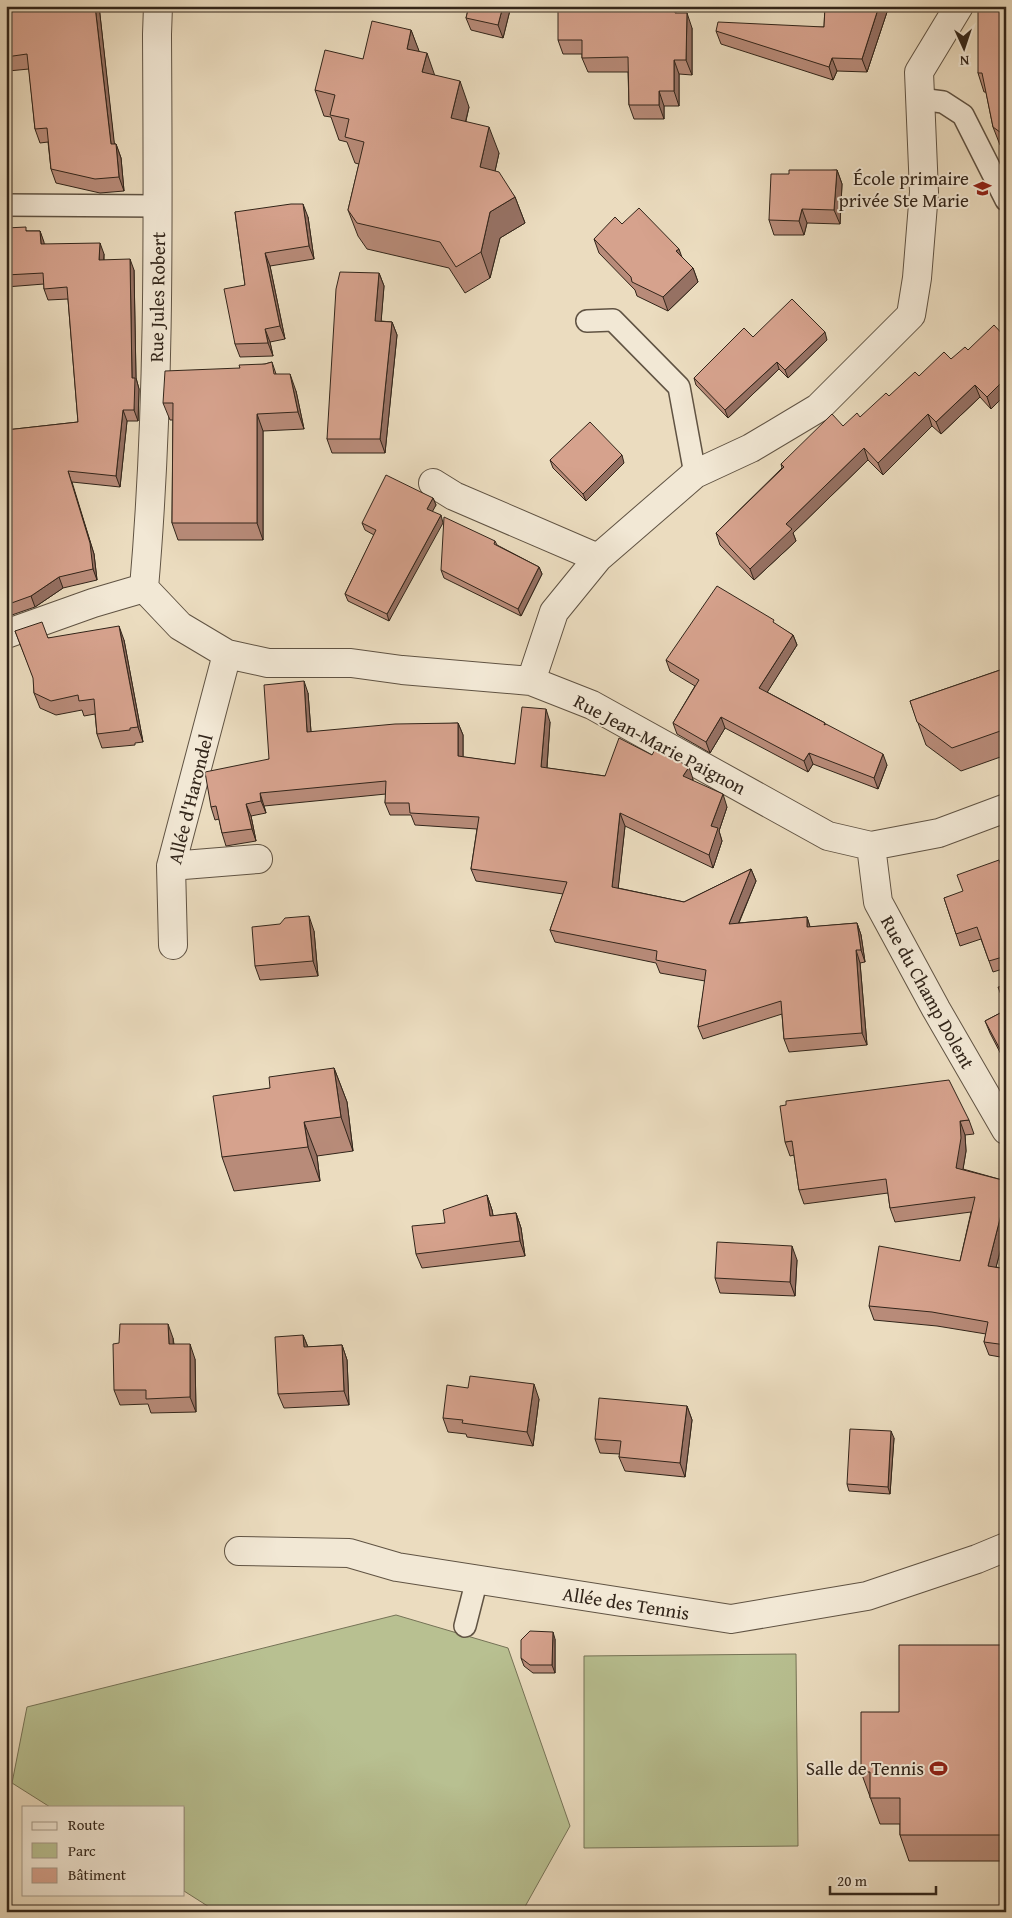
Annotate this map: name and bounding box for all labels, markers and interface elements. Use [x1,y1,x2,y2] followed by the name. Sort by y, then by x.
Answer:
[940,22,990,72] north arrow
[959,51,970,71] text: N
[838,164,969,214] place label: École primaire privée Ste Marie
[973,179,993,199] school or university icon: École primaire privée Ste Marie
[142,231,172,362] street label: Rue Jules Robert
[569,687,751,801] street label: Rue Jean-Marie Paignon
[160,731,220,867] street label: Allée d'Harondel
[874,910,982,1074] street label: Rue du Champ Dolent
[561,1579,691,1627] street label: Allée des Tennis
[806,1754,924,1782] place label: Salle de Tennis
[928,1758,948,1778] sports icon: Salle de Tennis
[22,1806,185,1896] legend
[68,1814,105,1835] text: Route
[68,1840,96,1861] text: Parc
[830,1863,936,1895] scale bar
[68,1864,127,1885] text: Bâtiment
[837,1870,868,1891] text: 20 m

